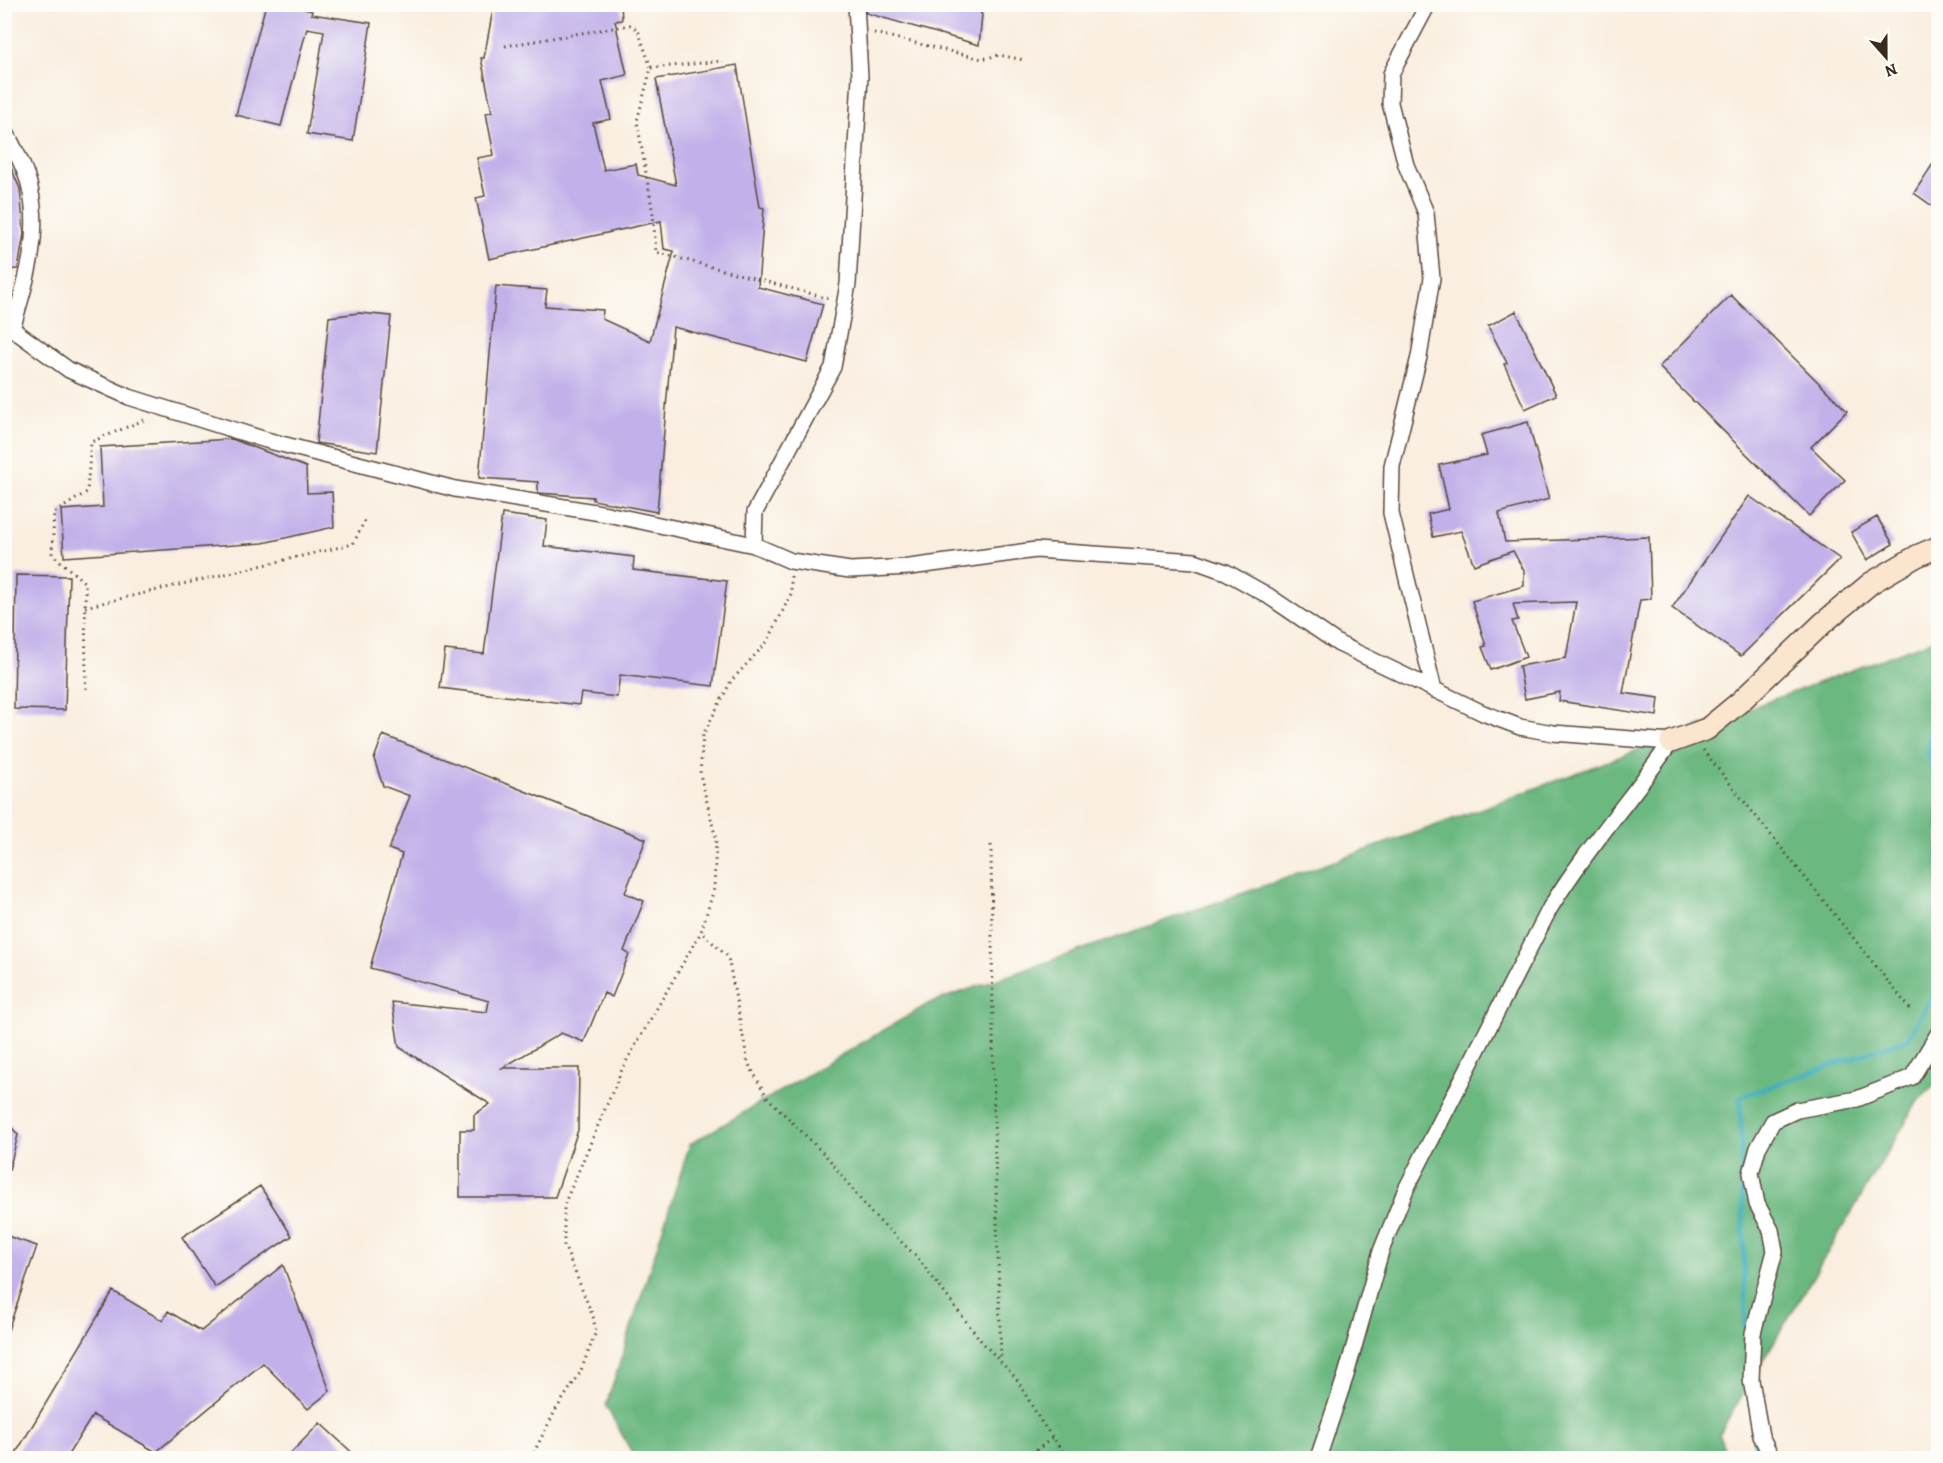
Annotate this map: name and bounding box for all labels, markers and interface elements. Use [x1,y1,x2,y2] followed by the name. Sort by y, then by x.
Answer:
[1856,27,1916,87] north arrow
[1881,58,1900,83] text: N

